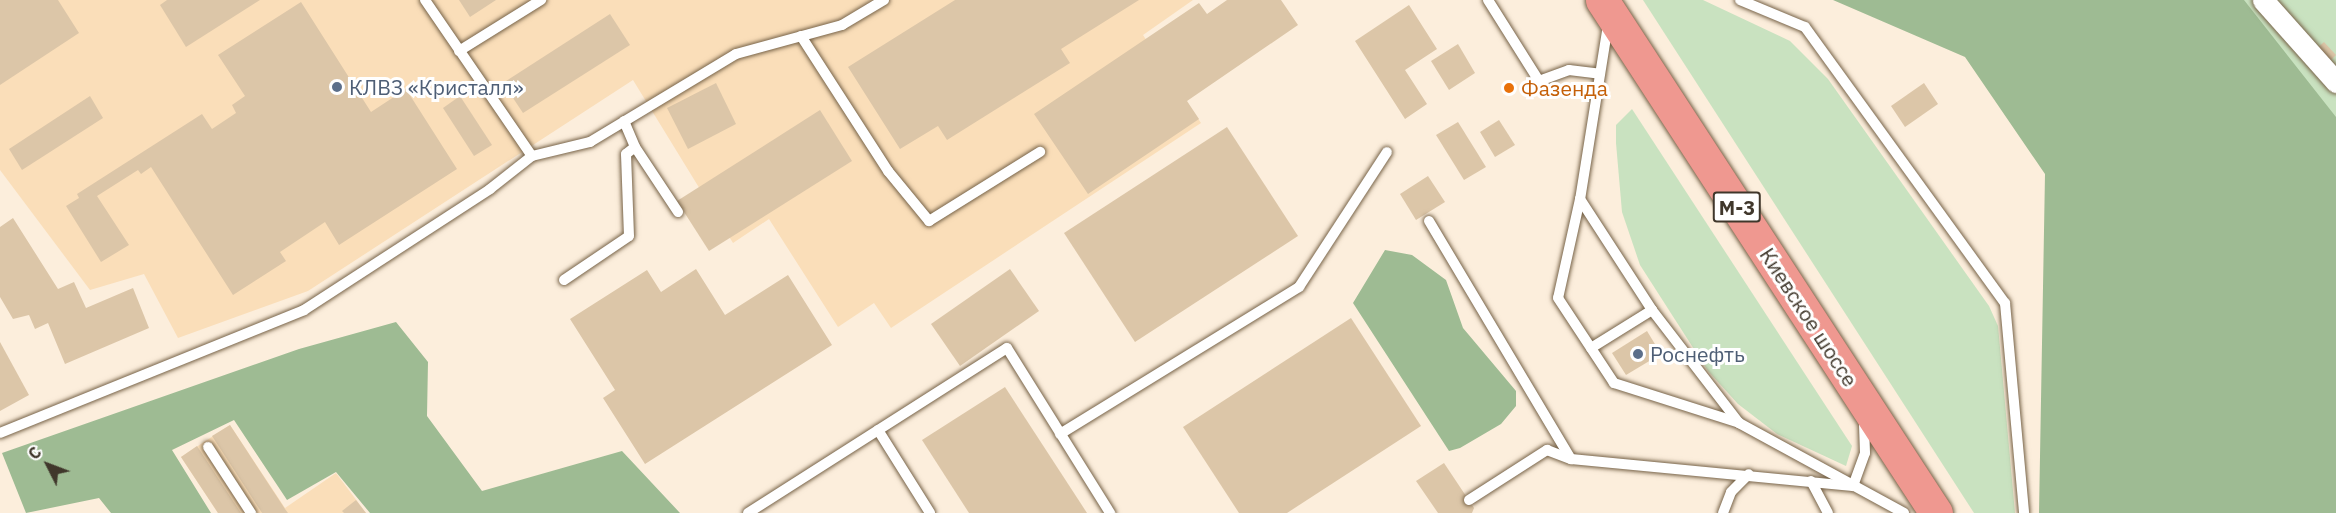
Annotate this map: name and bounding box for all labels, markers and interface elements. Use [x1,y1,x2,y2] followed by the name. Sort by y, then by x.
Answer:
[349,74,523,100] place label: КЛВЗ «Кристалл»
[1521,75,1608,101] place label: Фазенда
[330,80,344,94] marker: КЛВЗ «Кристалл»
[1502,81,1516,95] marker: Фазенда
[1712,190,1762,224] road number: М-3
[1755,243,1863,391] street label: Киевское шоссе
[1650,341,1745,367] place label: Роснефть
[1631,347,1645,361] marker: Роснефть
[18,435,78,495] north arrow
[24,442,46,464] text: С

